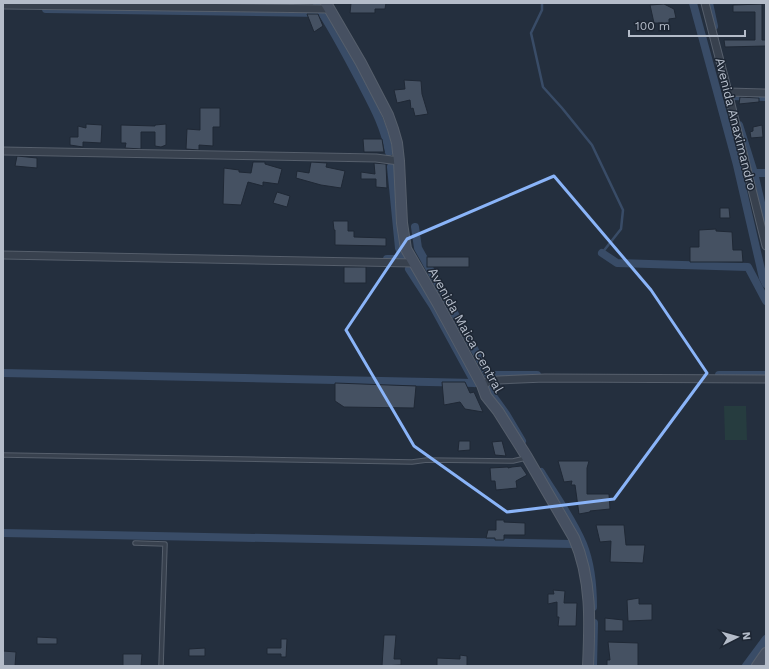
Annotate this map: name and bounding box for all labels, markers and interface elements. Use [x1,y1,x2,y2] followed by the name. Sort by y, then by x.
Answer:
[629,12,745,38] scale bar
[635,19,670,33] text: 100 m
[712,56,760,192] street label: Avenida Anaximandro
[425,265,507,395] street label: Avenida Maica Central
[717,617,757,657] north arrow
[740,631,753,641] text: N

